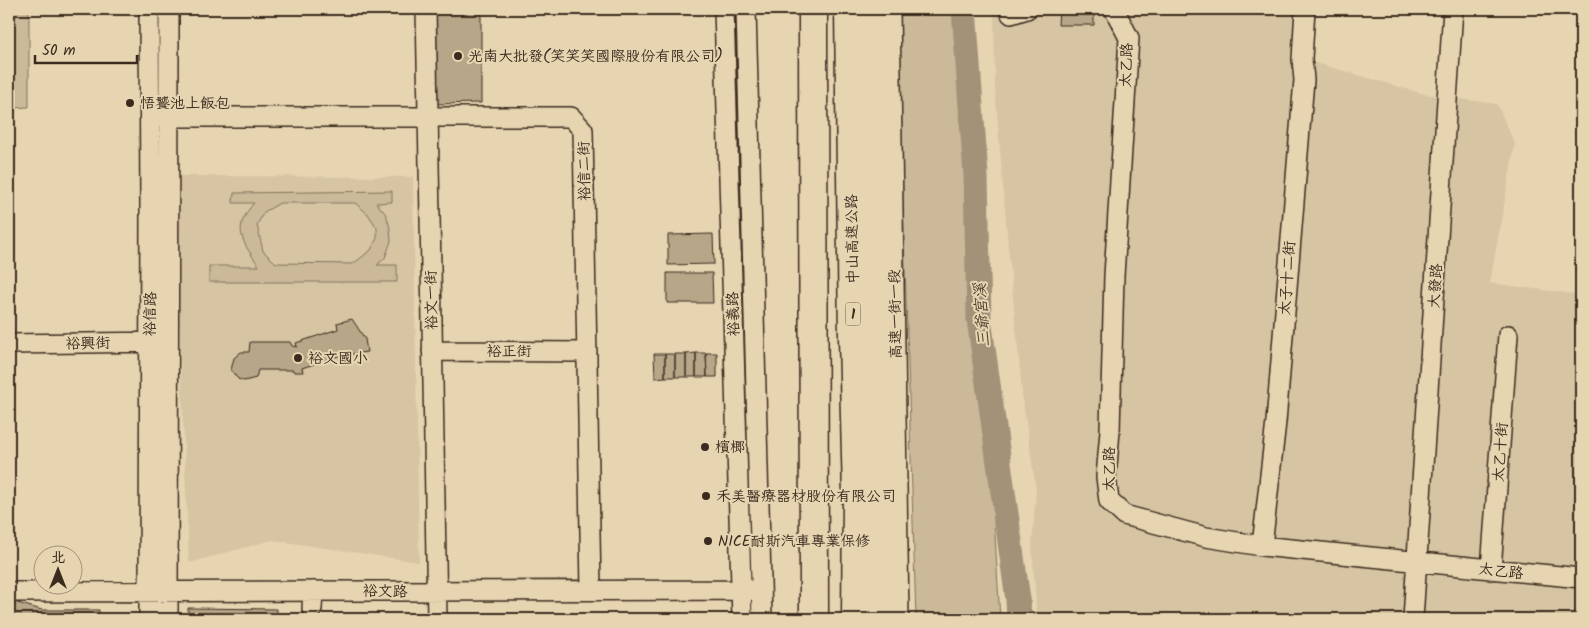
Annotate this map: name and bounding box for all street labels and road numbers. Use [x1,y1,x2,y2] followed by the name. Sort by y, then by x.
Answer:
[1114,42,1140,88] street label: 太乙路
[572,141,598,201] street label: 裕信二街
[840,194,866,284] street label: 中山高速公路
[1273,240,1303,316] street label: 太子十二街
[1422,263,1450,309] street label: 大發路
[883,269,909,359] street label: 高速一街一段
[419,270,445,330] street label: 裕文一街
[139,291,163,337] street label: 裕信路
[721,291,747,337] street label: 裕義路
[846,302,860,326] road number: 1
[65,332,111,356] street label: 裕興街
[486,340,532,364] street label: 裕正街
[1487,421,1515,483] street label: 太乙十街
[1098,446,1122,492] street label: 太乙路
[1477,558,1525,586] street label: 太乙路
[362,580,408,604] street label: 裕文路

